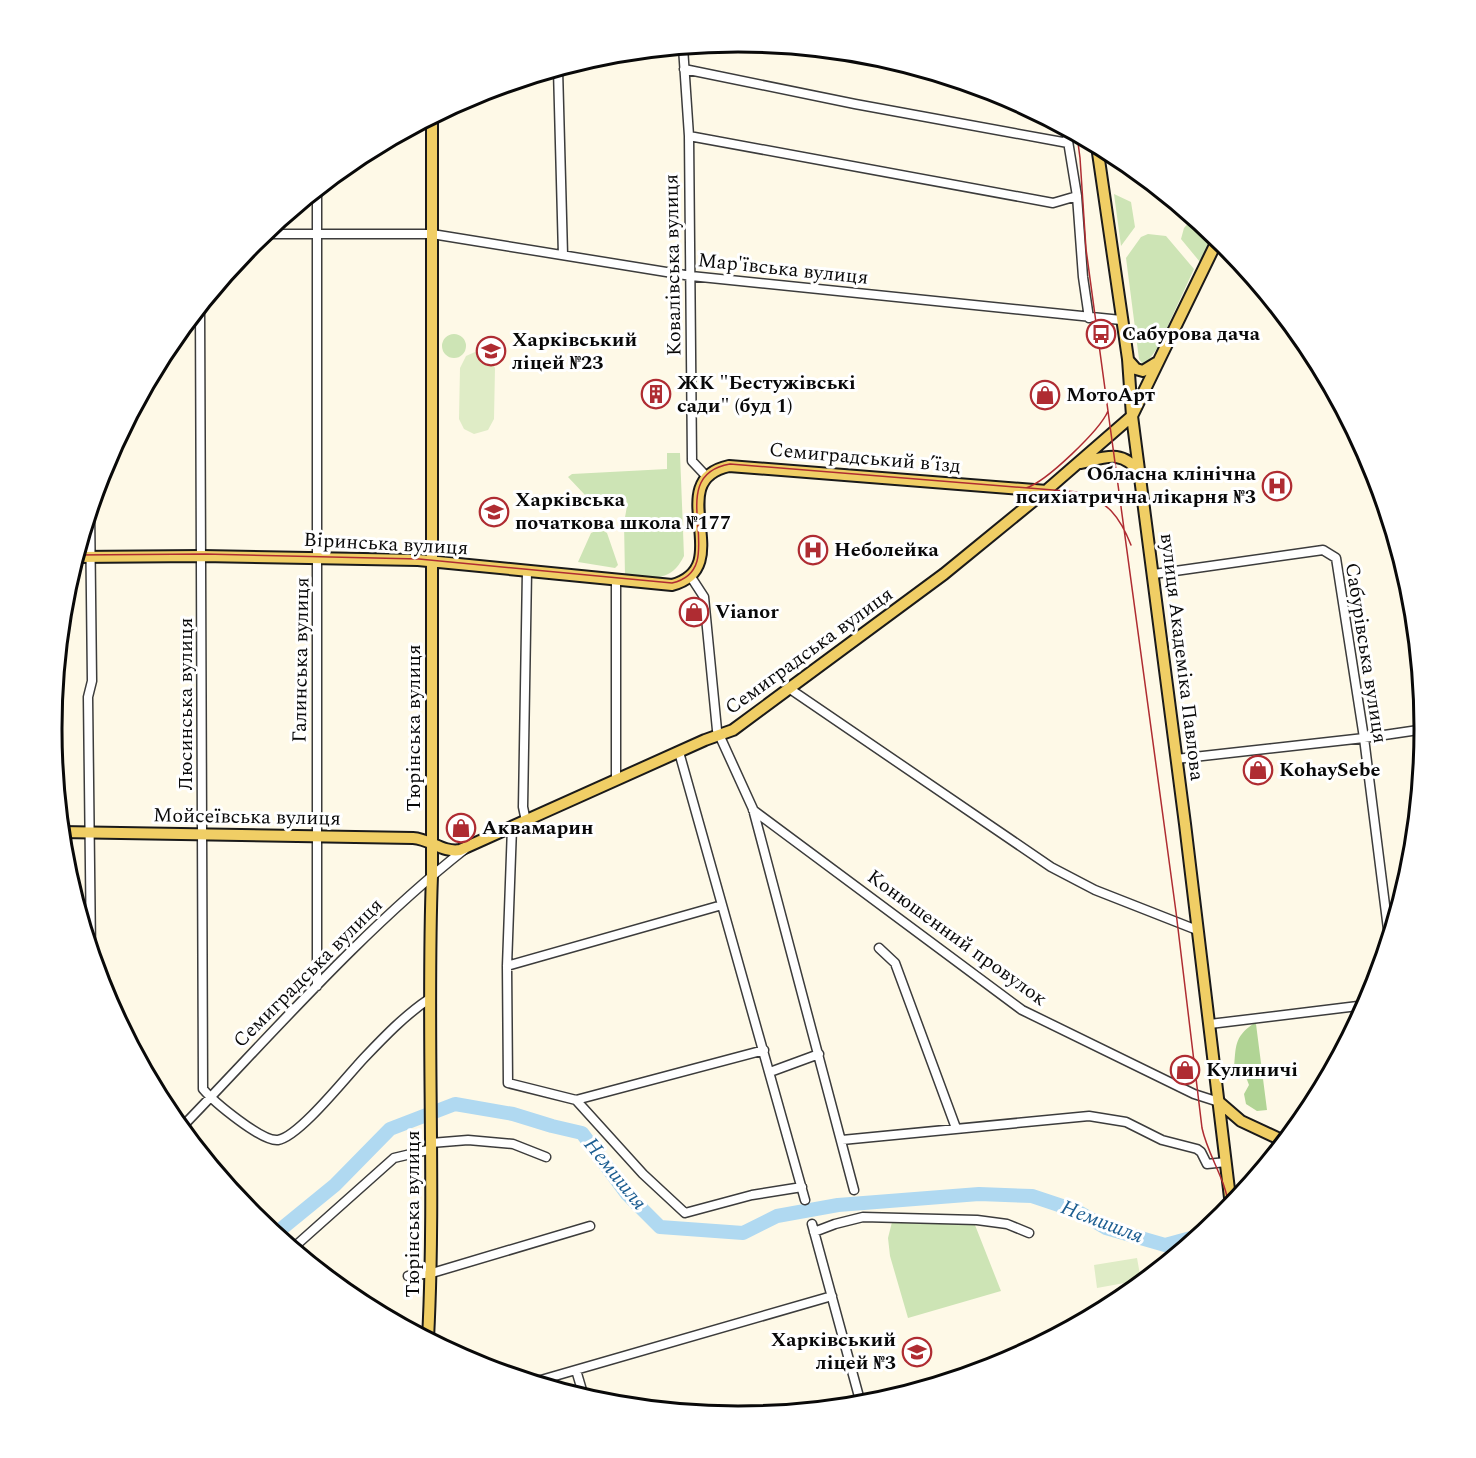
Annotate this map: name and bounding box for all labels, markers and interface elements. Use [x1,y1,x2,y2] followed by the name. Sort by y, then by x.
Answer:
[656,174,690,356] street label: Ковалівська вулиця
[696,245,870,293] street label: Мар'ївська вулиця
[1085,318,1117,350] bus stop icon: Сабурова дача
[1122,319,1261,349] place label: Сабурова дача
[512,325,638,378] place label: Харківський ліцей №23
[475,335,507,367] school or university icon: Харківський ліцей №23
[677,368,856,421] place label: ЖК "Бестужівські сади" (буд 1)
[640,378,672,410] building icon: ЖК "Бестужівські сади" (буд 1)
[1029,379,1061,411] shop icon: МотоАрт
[1066,380,1155,410] place label: МотоАрт
[768,435,962,481] street label: Семиградський в’їзд
[1016,459,1257,512] place label: Обласна клінічна психіатрична лікарня №3
[1261,470,1293,502] hospital icon: Обласна клінічна психіатрична лікарня №3
[515,485,731,538] place label: Харківська початкова школа №177
[478,496,510,528] school or university icon: Харківська початкова школа №177
[303,525,469,563] street label: Віринська вулиця
[1152,531,1212,783] street label: вулиця Академіка Павлова
[797,534,829,566] hospital icon: Неболейка
[834,535,940,565] place label: Неболейка
[1337,561,1395,745] street label: Сабурівська вулиця
[285,577,317,743] street label: Галинська вулиця
[719,580,899,722] street label: Семиградська вулиця
[678,596,710,628] shop icon: Vianor
[715,597,779,627] place label: Vianor
[171,617,201,791] street label: Люсинська вулиця
[399,644,429,812] street label: Тюрінська вулиця
[1242,754,1274,786] shop icon: KohaySebe
[1279,755,1381,785] place label: KohaySebe
[153,800,341,834] street label: Мойсеївська вулиця
[445,812,477,844] shop icon: Аквамарин
[482,813,593,843] place label: Аквамарин
[861,862,1053,1014] street label: Конюшенний провулок
[226,891,390,1055] street label: Семиградська вулиця
[1169,1054,1201,1086] shop icon: Кулиничі
[1206,1055,1298,1085] place label: Кулиничі
[398,1130,428,1298] street label: Тюрінська вулиця
[576,1131,654,1217] water label: Немишля
[1056,1192,1148,1252] water label: Немишля
[771,1325,896,1378] place label: Харківський ліцей №3
[901,1336,933,1368] school or university icon: Харківський ліцей №3

